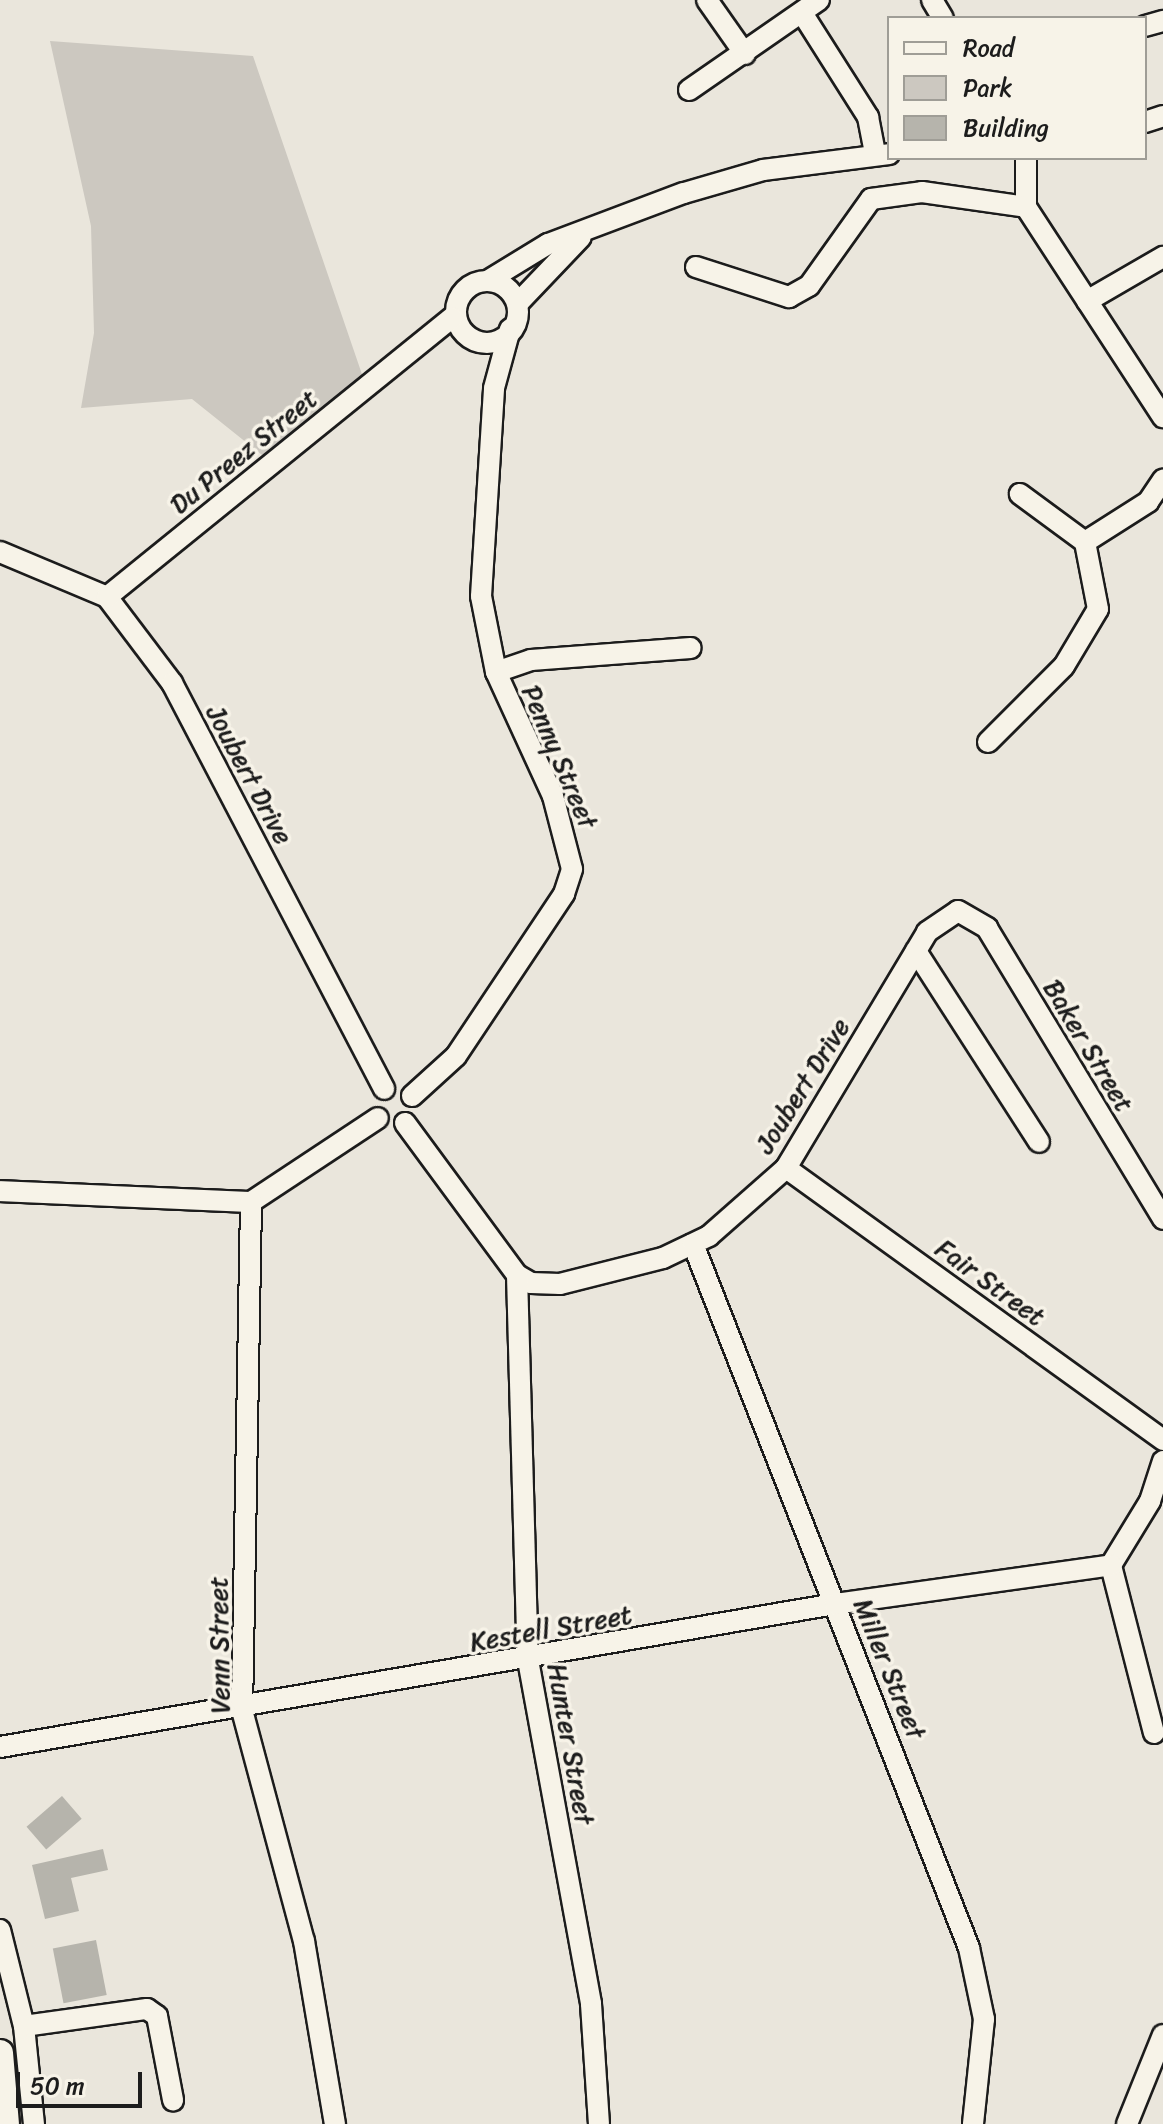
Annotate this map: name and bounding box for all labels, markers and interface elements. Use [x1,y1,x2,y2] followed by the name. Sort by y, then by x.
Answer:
[887,16,1147,160] legend
[963,27,1014,69] text: Road
[963,67,1012,109] text: Park
[963,107,1049,149] text: Building
[163,382,325,522] street label: Du Preez Street
[515,681,603,833] street label: Penny Street
[199,700,299,850] street label: Joubert Drive
[1036,974,1140,1118] street label: Baker Street
[749,1013,857,1159] street label: Joubert Drive
[929,1233,1051,1333] street label: Fair Street
[203,1576,237,1714] street label: Venn Street
[847,1594,931,1744] street label: Miller Street
[468,1599,634,1659] street label: Kestell Street
[540,1661,600,1827] street label: Hunter Street
[20,2056,146,2106] scale bar
[30,2065,85,2107] text: 50 m

